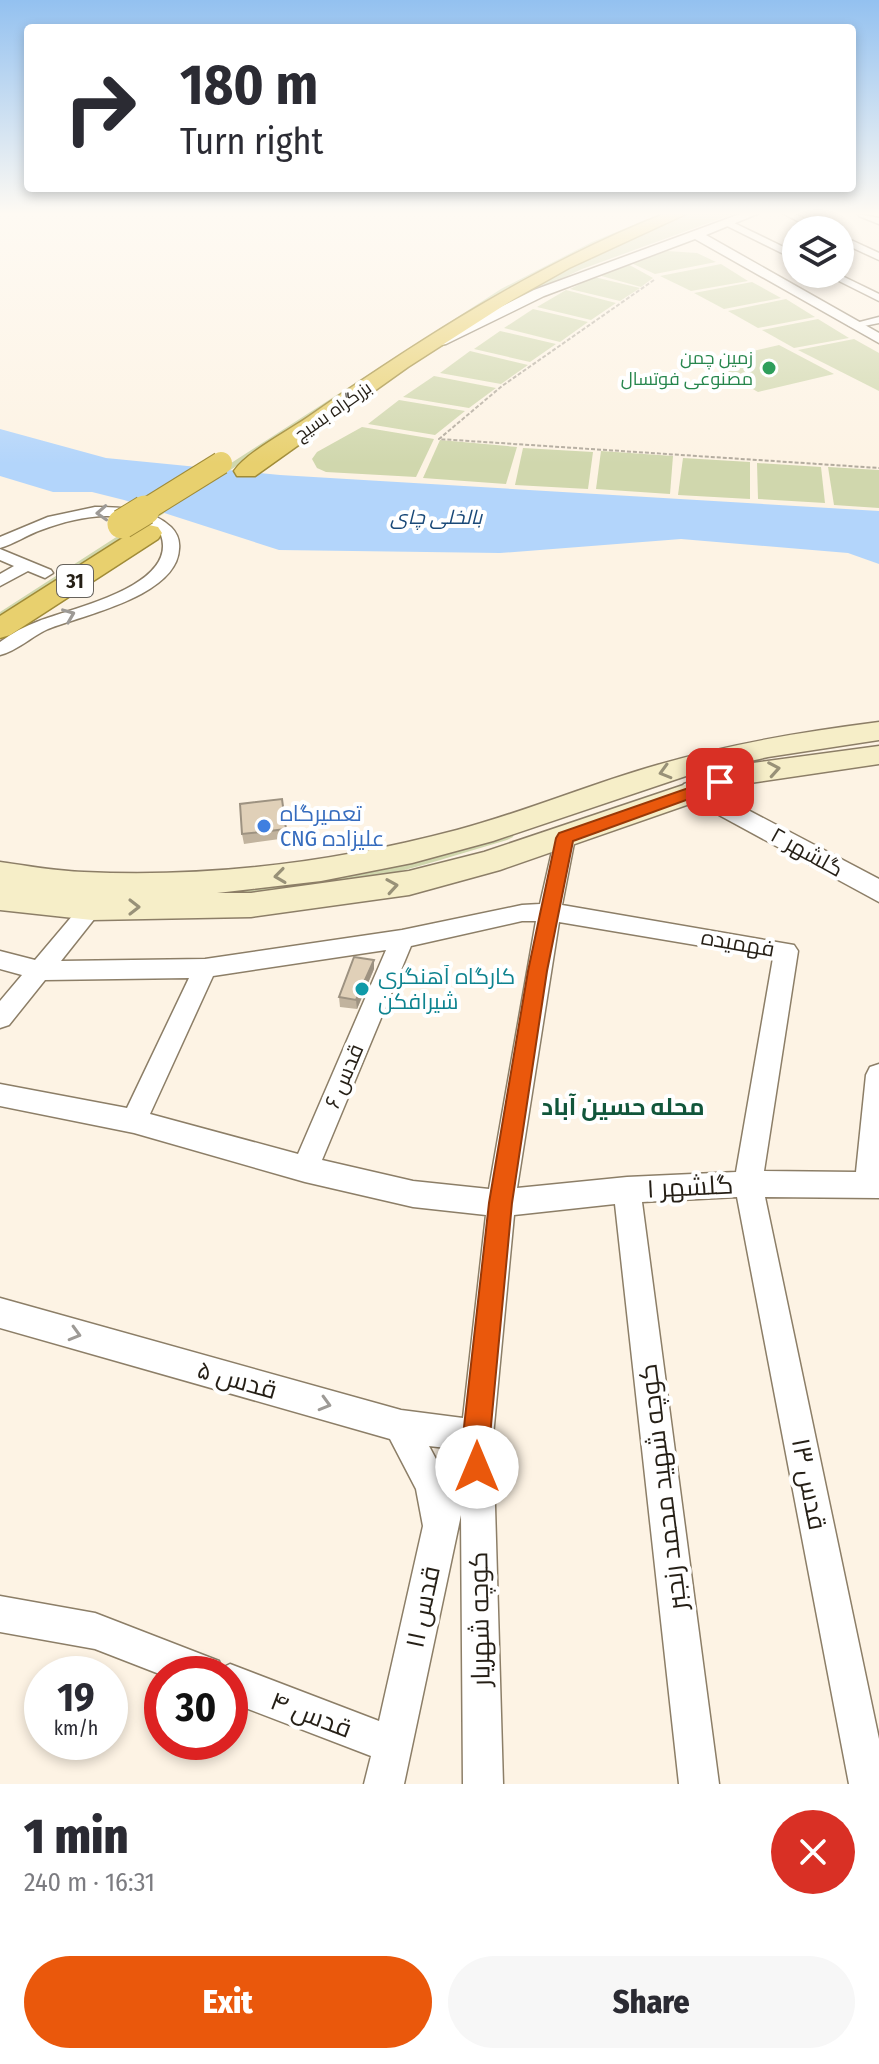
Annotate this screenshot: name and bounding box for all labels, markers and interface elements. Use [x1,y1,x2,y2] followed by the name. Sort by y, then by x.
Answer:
[180,52,318,119] text: 180 m
[48,56,152,160] icon: right
[180,120,323,164] text: Turn right
[782,216,854,288] map controls
[782,216,854,288] button: layers
[621,347,753,390] place label: زمین چمن مصنوعی فوتسال
[760,359,778,377] marker: زمین چمن مصنوعی فوتسال
[290,376,376,446] street label: بزرگراه بسیج
[95,504,108,521] one-way arrow
[390,505,484,531] water label: بالخلی چای
[57,565,93,597] road number: 31
[61,608,75,625] one-way arrow
[686,748,754,816] pin
[698,760,742,804] icon: arrive
[767,762,781,779] one-way arrow
[659,763,673,779] one-way arrow
[280,800,385,852] place label: تعمیرگاه CNG علیزاده
[255,817,273,835] marker: تعمیرگاه CNG علیزاده
[766,821,848,883] street label: گلشهر ۲
[273,867,287,884] one-way arrow
[385,878,399,895] one-way arrow
[128,899,141,916] one-way arrow
[699,923,777,963] street label: فهمیده
[378,963,515,1015] place label: کارگاه آهنگری شیرافکن
[353,980,371,998] marker: کارگاه آهنگری شیرافکن
[318,1040,370,1112] street label: قدس ۶
[541,1093,705,1121] district label: محله حسین آباد
[646,1169,734,1205] street label: گلشهر ۱
[68,1325,82,1341] one-way arrow
[194,1354,280,1406] street label: قدس ۵
[633,1362,695,1614] street label: کوچه شهید محمد رنجبر
[318,1395,332,1412] one-way arrow
[435,1425,519,1509] position arrow
[785,1435,833,1533] street label: قدس ۱۳
[463,1551,498,1689] street label: کوچه شهریار
[399,1563,447,1651] street label: قدس ۱۱
[144,1656,248,1760] speed limit sign: 30
[57,1674,95,1722] text: 19
[266,1685,356,1745] street label: قدس ۴
[54,1716,98,1740] text: km/h
[24,1808,128,1866] text: 1 min
[771,1810,855,1894] button: close
[24,1867,155,1898] text: 240 m · 16:31
[24,1956,432,2048] button: Exit
[448,1956,855,2048] button: Share

